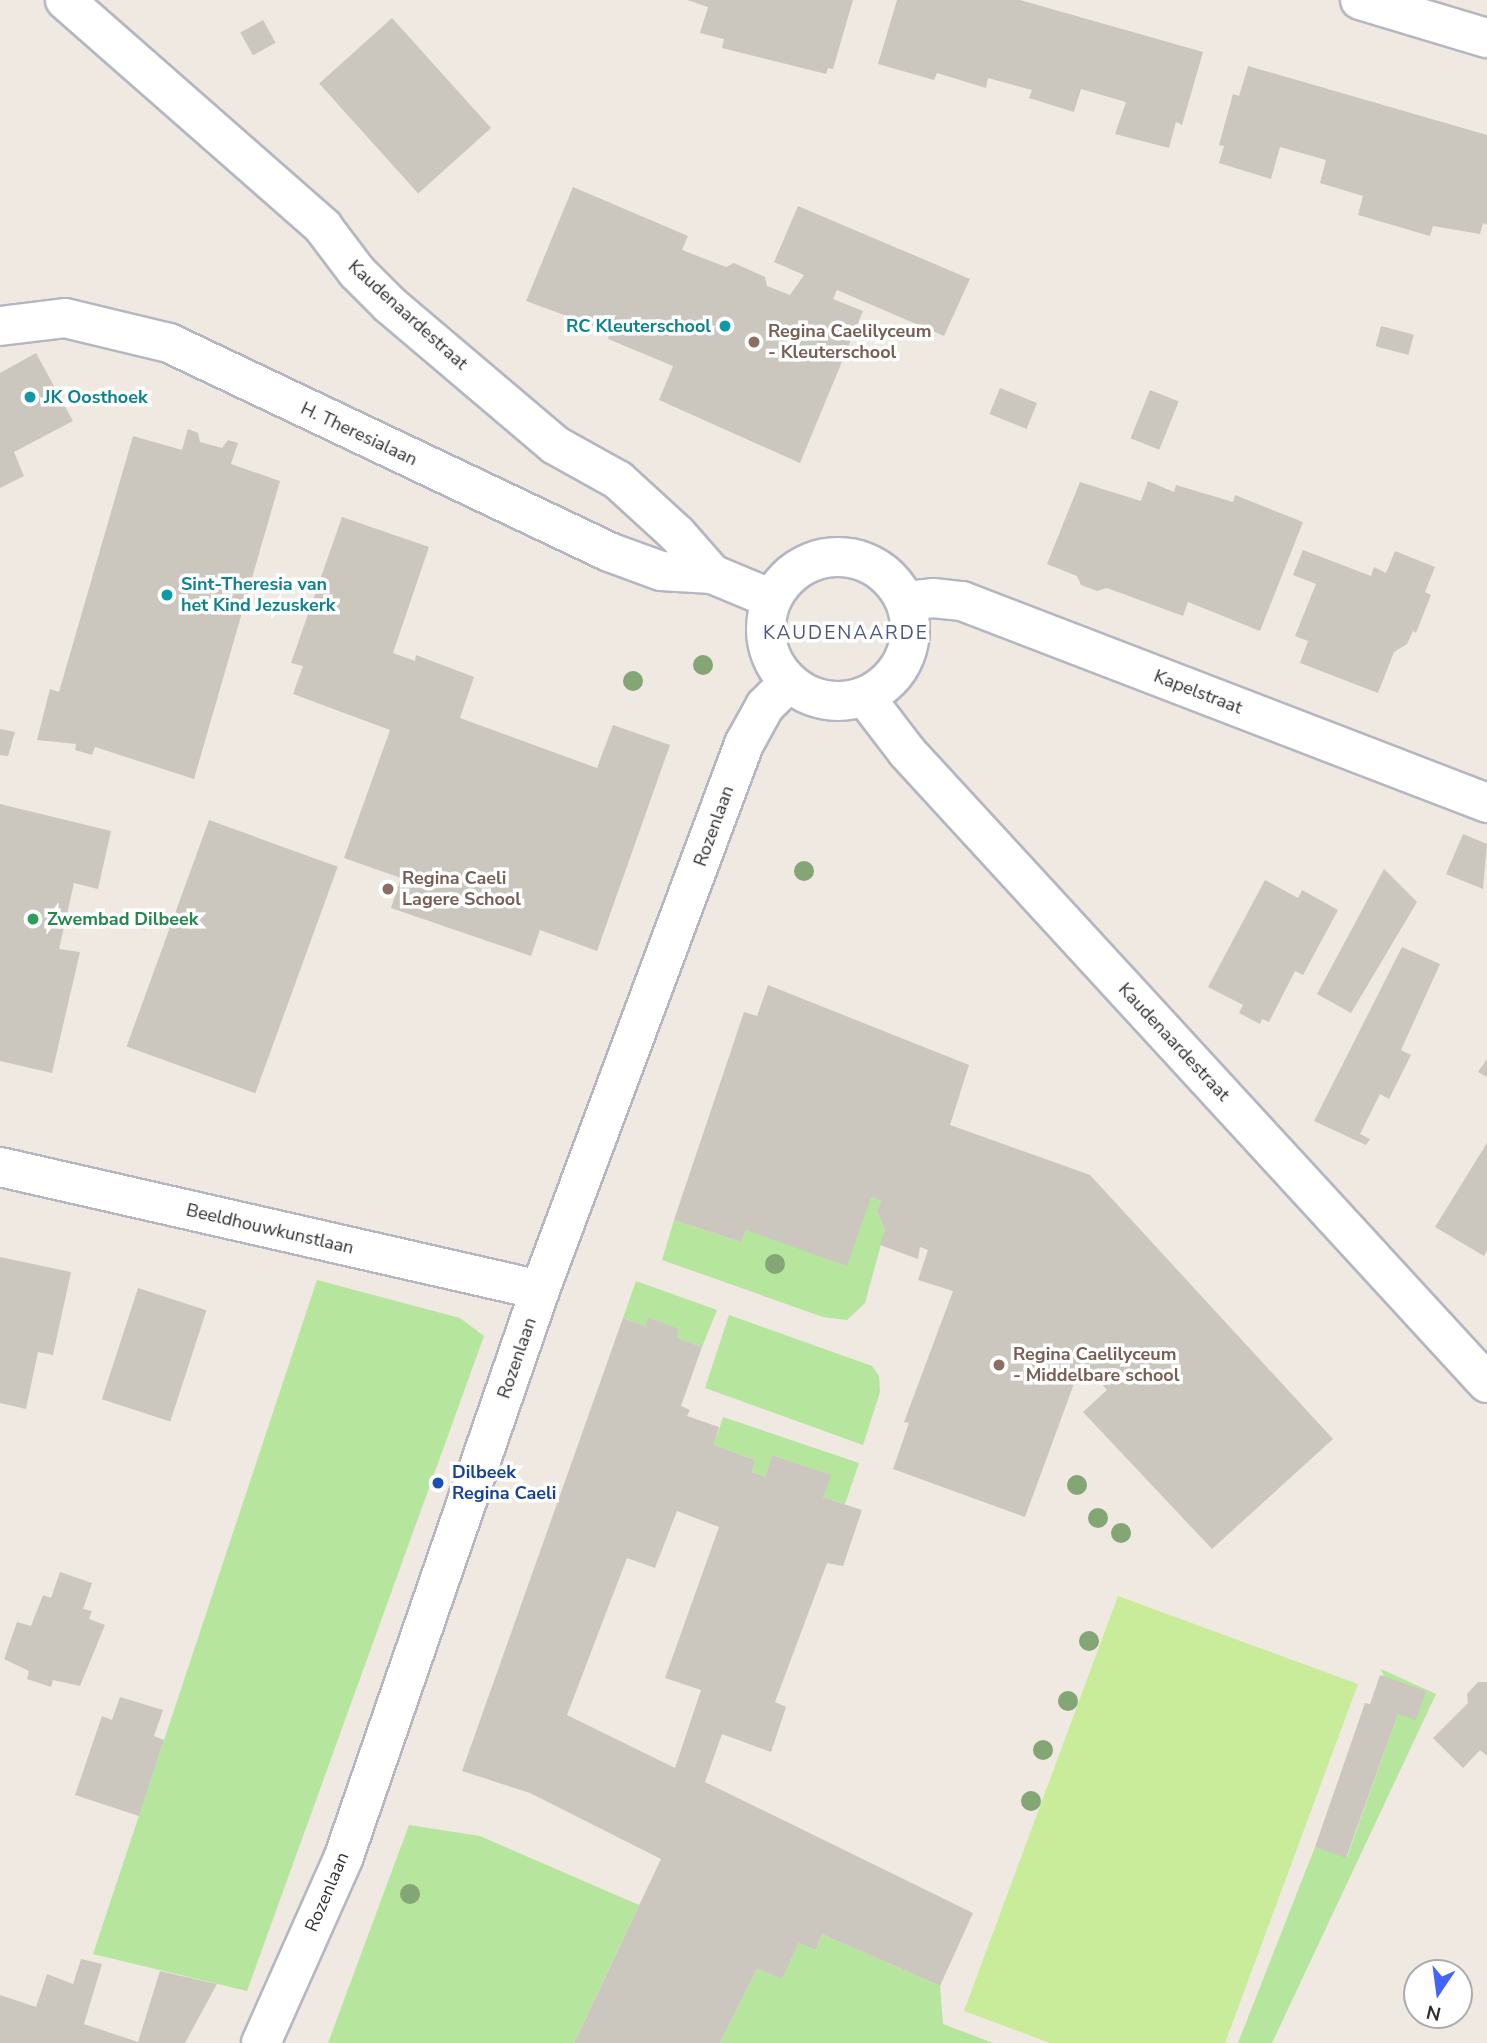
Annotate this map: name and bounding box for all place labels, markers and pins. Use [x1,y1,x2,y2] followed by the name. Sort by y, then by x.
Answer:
[566,315,711,337] place label: RC Kleuterschool
[717,318,733,334] marker: RC Kleuterschool
[768,321,931,364] place label: Regina Caelilyceum - Kleuterschool
[746,334,762,350] marker: Regina Caelilyceum - Kleuterschool
[44,386,148,408] place label: JK Oosthoek
[22,389,38,405] marker: JK Oosthoek
[181,574,335,616] place label: Sint-Theresia van het Kind Jezuskerk
[159,587,175,603] marker: Sint-Theresia van het Kind Jezuskerk
[402,868,521,910] place label: Regina Caeli Lagere School
[380,881,396,897] marker: Regina Caeli Lagere School
[47,908,198,930] place label: Zwembad Dilbeek
[25,911,41,927] marker: Zwembad Dilbeek
[1013,1344,1179,1386] place label: Regina Caelilyceum - Middelbare school
[991,1357,1007,1373] marker: Regina Caelilyceum - Middelbare school
[452,1462,556,1504] place label: Dilbeek Regina Caeli
[430,1475,446,1491] marker: Dilbeek Regina Caeli

